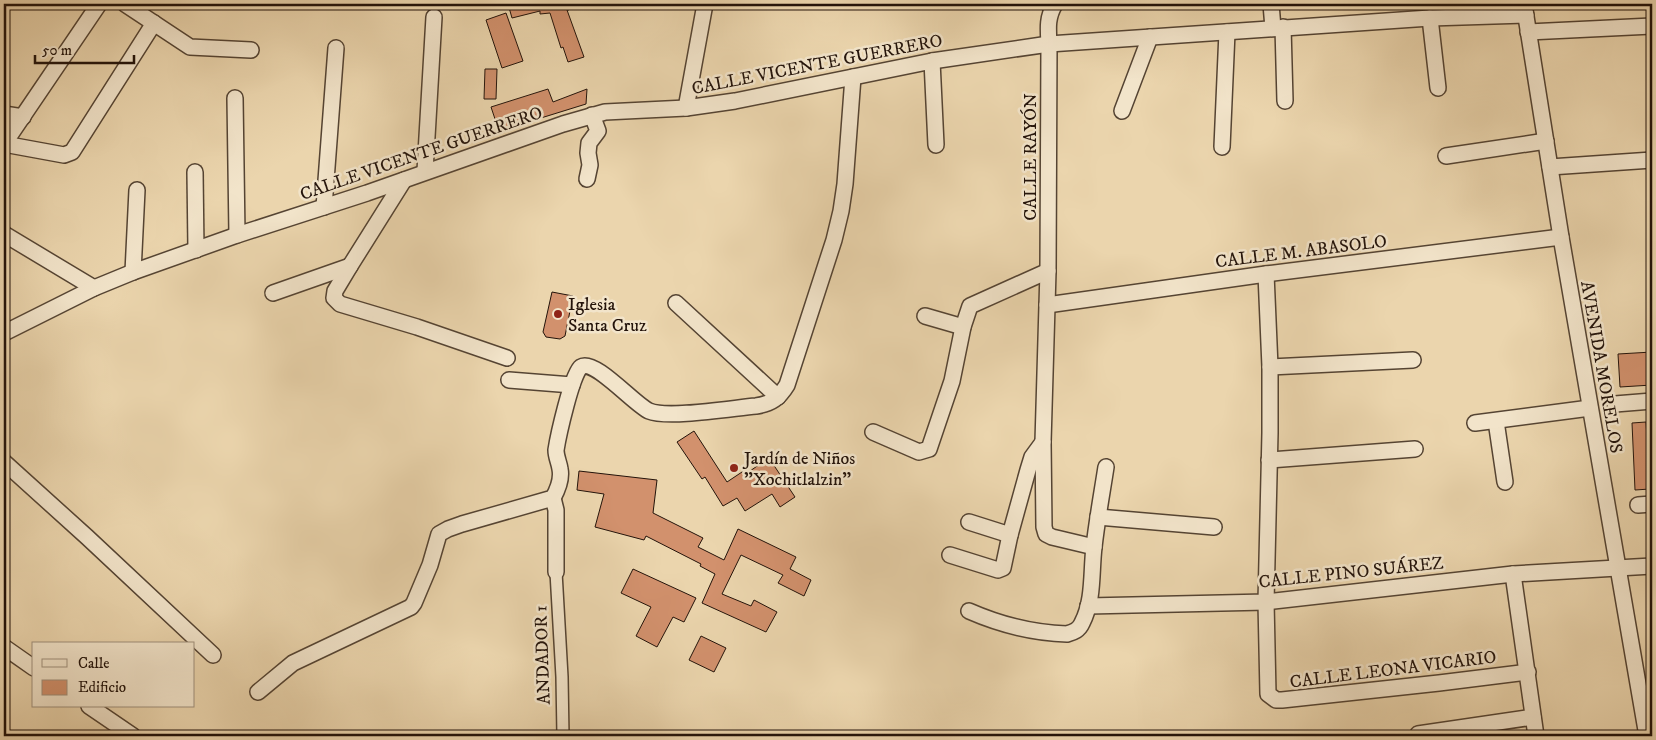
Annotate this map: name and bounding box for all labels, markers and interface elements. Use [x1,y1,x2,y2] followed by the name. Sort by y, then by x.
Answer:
[690,30,944,100] street label: CALLE VICENTE GUERRERO
[35,32,134,64] scale bar
[42,41,72,60] text: 50 m
[1020,93,1042,221] street label: CALLE RAYÓN
[297,102,545,206] street label: CALLE VICENTE GUERRERO
[1214,231,1388,273] street label: CALLE M. ABASOLO
[1575,279,1627,455] street label: AVENIDA MORELOS
[568,294,647,337] place label: Iglesia Santa Cruz
[552,308,564,320] marker: Iglesia Santa Cruz
[742,448,855,491] place label: Jardín de Niños "Xochitlalzin"
[728,462,740,474] marker: Jardín de Niños "Xochitlalzin"
[1258,551,1445,594] street label: CALLE PINO SUÁREZ
[530,605,556,705] street label: ANDADOR 1
[32,642,195,708] legend
[1289,646,1498,694] street label: CALLE LEONA VICARIO
[78,654,110,673] text: Calle
[78,678,126,697] text: Edificio

